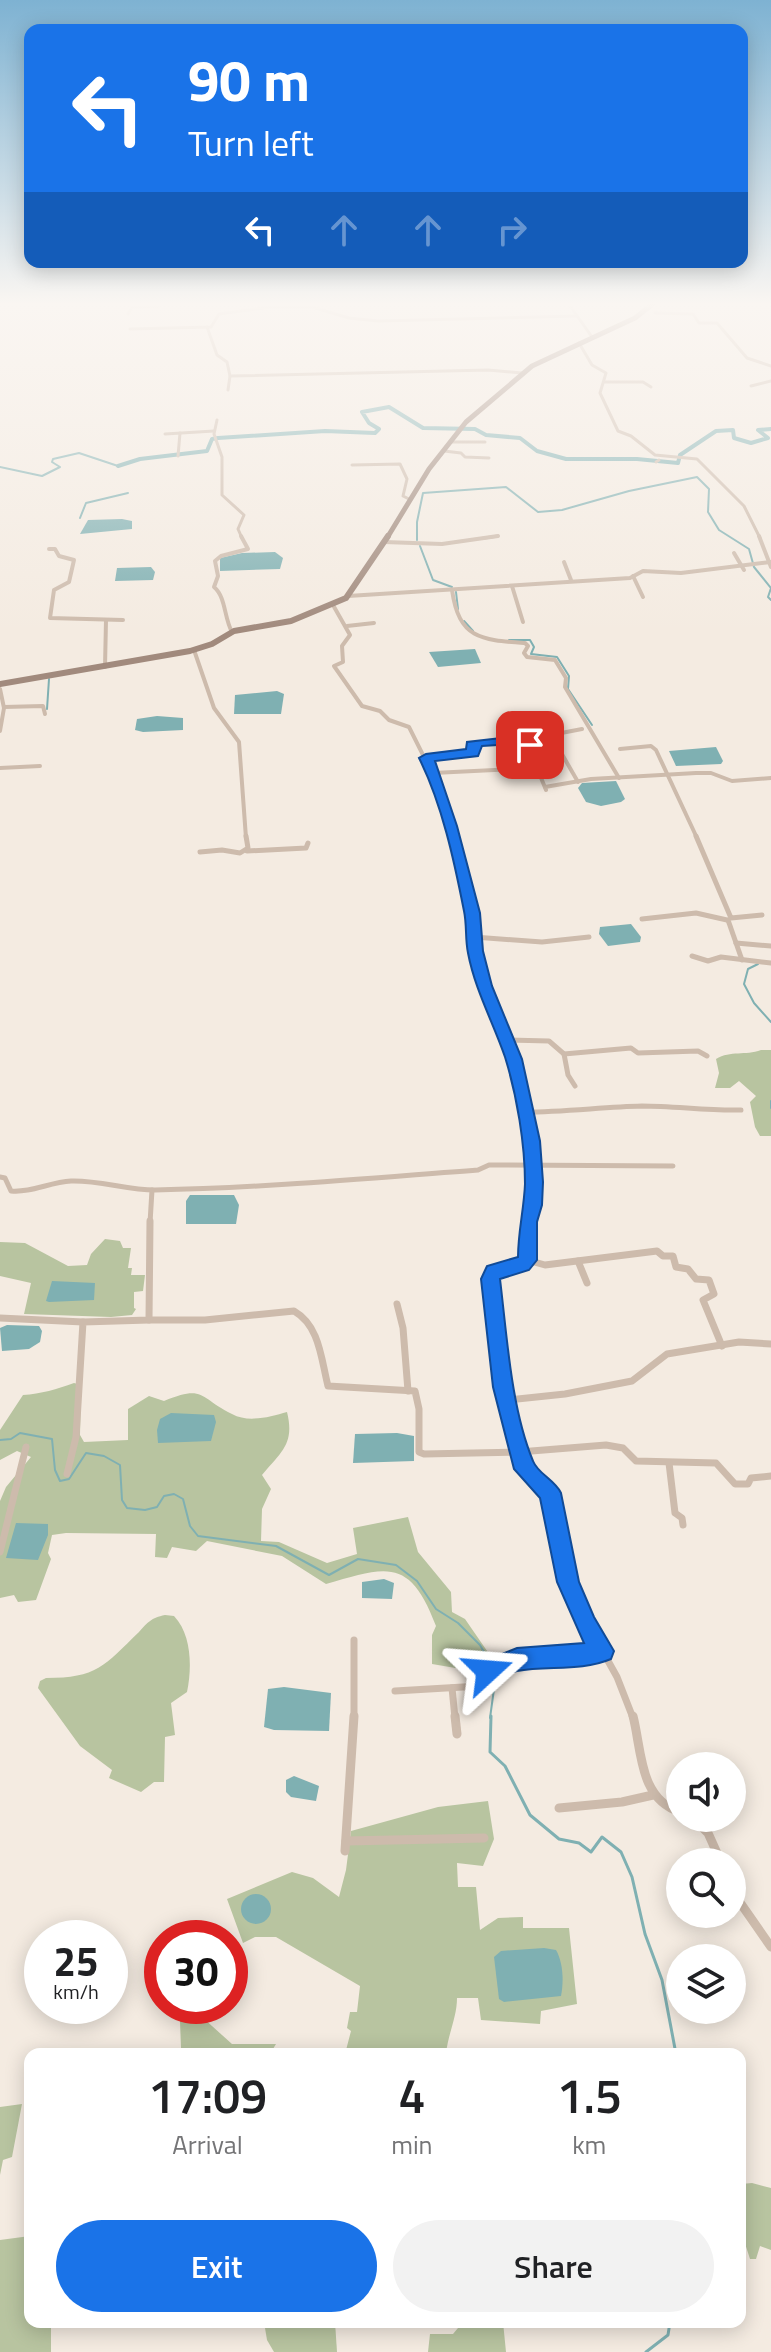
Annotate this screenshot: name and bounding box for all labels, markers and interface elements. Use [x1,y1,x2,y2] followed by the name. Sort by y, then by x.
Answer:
[188,38,310,123] text: 90 m
[56,56,160,160] icon: left
[188,115,314,170] text: Turn left
[238,208,282,252] icon: left
[322,208,366,252] icon: ahead
[406,208,450,252] icon: ahead
[490,208,534,252] icon: right
[496,711,564,779] pin
[508,723,552,767] icon: arrive
[446,1629,530,1713] position arrow
[666,1752,746,2024] map controls
[666,1752,746,1832] button: sound
[666,1848,746,1928] button: search
[144,1920,248,2024] speed limit sign: 30
[54,1931,98,1992] text: 25
[666,1944,746,2024] button: layers
[53,1976,99,2007] text: km/h
[148,2059,267,2132] text: 17:09
[398,2059,425,2132] text: 4
[557,2059,622,2132] text: 1.5
[172,2125,243,2164] text: Arrival
[391,2125,433,2164] text: min
[572,2125,606,2164] text: km
[56,2220,377,2312] button: Exit
[393,2220,714,2312] button: Share

